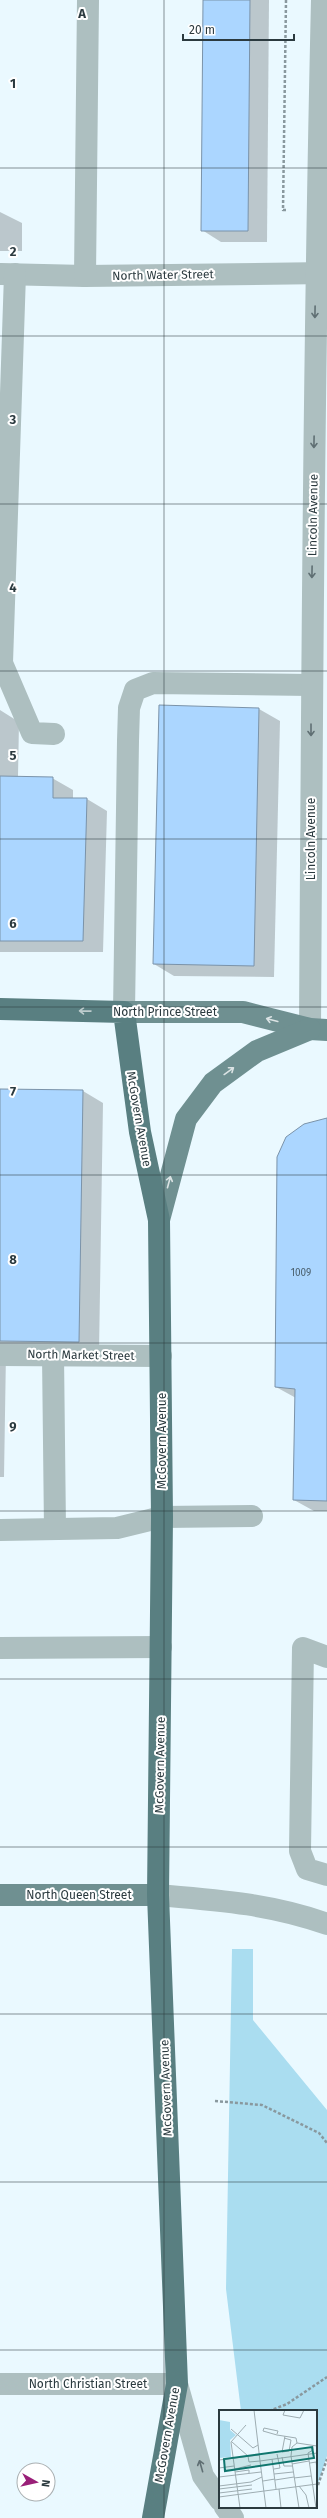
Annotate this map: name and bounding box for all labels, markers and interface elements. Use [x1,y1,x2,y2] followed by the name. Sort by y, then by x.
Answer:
[77,6,86,21] text: A
[183,16,294,42] scale bar
[189,23,215,37] text: 20 m
[10,76,16,91] text: 1
[10,244,17,259] text: 2
[112,267,215,283] street label: North Water Street
[311,305,319,318] one-way arrow
[9,412,17,427] text: 3
[310,435,318,448] one-way arrow
[305,474,321,556] street label: Lincoln Avenue
[308,565,316,578] one-way arrow
[9,580,17,595] text: 4
[307,723,315,736] one-way arrow
[10,748,17,763] text: 5
[304,798,318,880] street label: Lincoln Avenue
[9,916,17,931] text: 6
[113,1005,218,1019] street label: North Prince Street
[79,1007,92,1015] one-way arrow
[266,1015,279,1023] one-way arrow
[223,1067,234,1076] one-way arrow
[124,1070,154,1168] street label: McGovern Avenue
[10,1084,16,1099] text: 7
[166,1176,174,1189] one-way arrow
[9,1252,17,1267] text: 8
[291,1267,311,1279] house number: 1009
[27,1347,136,1363] street label: North Market Street
[155,1393,169,1489] street label: McGovern Avenue
[9,1419,17,1434] text: 9
[152,1717,168,1813] street label: McGovern Avenue
[26,1888,132,1902] street label: North Queen Street
[157,2039,175,2137] street label: McGovern Avenue
[29,2377,148,2391] street label: North Christian Street
[152,2386,182,2484] street label: McGovern Avenue
[219,2410,317,2508] inset map
[197,2460,204,2473] one-way arrow
[16,2462,56,2502] north arrow
[38,2479,52,2488] text: N

